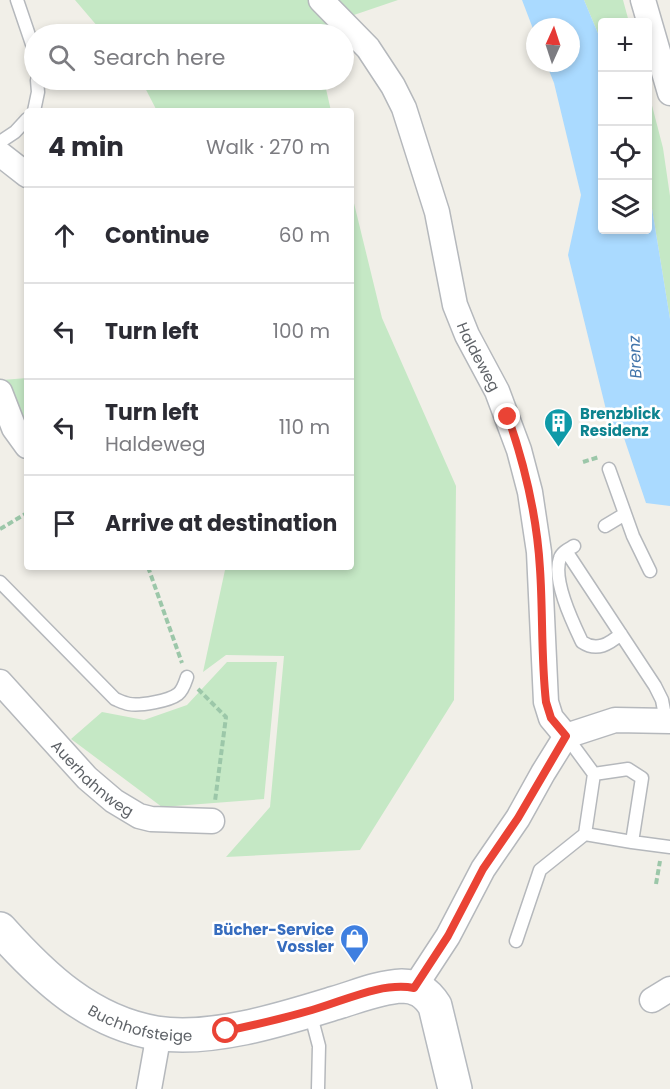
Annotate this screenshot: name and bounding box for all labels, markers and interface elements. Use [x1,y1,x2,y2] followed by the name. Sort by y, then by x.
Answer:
[526,18,580,72] north arrow
[598,18,652,234] map controls
[598,18,652,72] button: +
[24,24,354,90] search box
[45,41,78,74] icon: search
[93,42,226,73] text: Search here
[598,72,652,126] button: −
[598,126,652,180] button: locate
[48,129,124,165] text: 4 min
[206,133,330,161] text: Walk · 270 m
[598,180,652,234] button: layers
[48,219,81,252] icon: ahead
[105,220,209,251] text: Continue
[279,221,330,249] text: 60 m
[48,315,81,348] icon: left
[105,316,199,347] text: Turn left
[273,317,330,345] text: 100 m
[452,319,506,395] street label: Haldeweg
[622,334,648,379] water label: Brenz
[105,397,199,428] text: Turn left
[494,403,520,429] route end
[580,403,661,441] place label: Brenzblick Residenz
[543,406,575,448] building icon: Brenzblick Residenz
[48,411,81,444] icon: left
[279,413,330,441] text: 110 m
[105,430,206,458] text: Haldeweg
[48,507,81,540] icon: arrive
[105,508,337,539] text: Arrive at destination
[47,735,138,821] street label: Auerhahnweg
[213,919,335,957] place label: Bücher-Service Vossler
[339,922,371,964] shop icon: Bücher-Service Vossler
[85,999,192,1046] street label: Buchhofsteige
[212,1017,238,1043] route start

